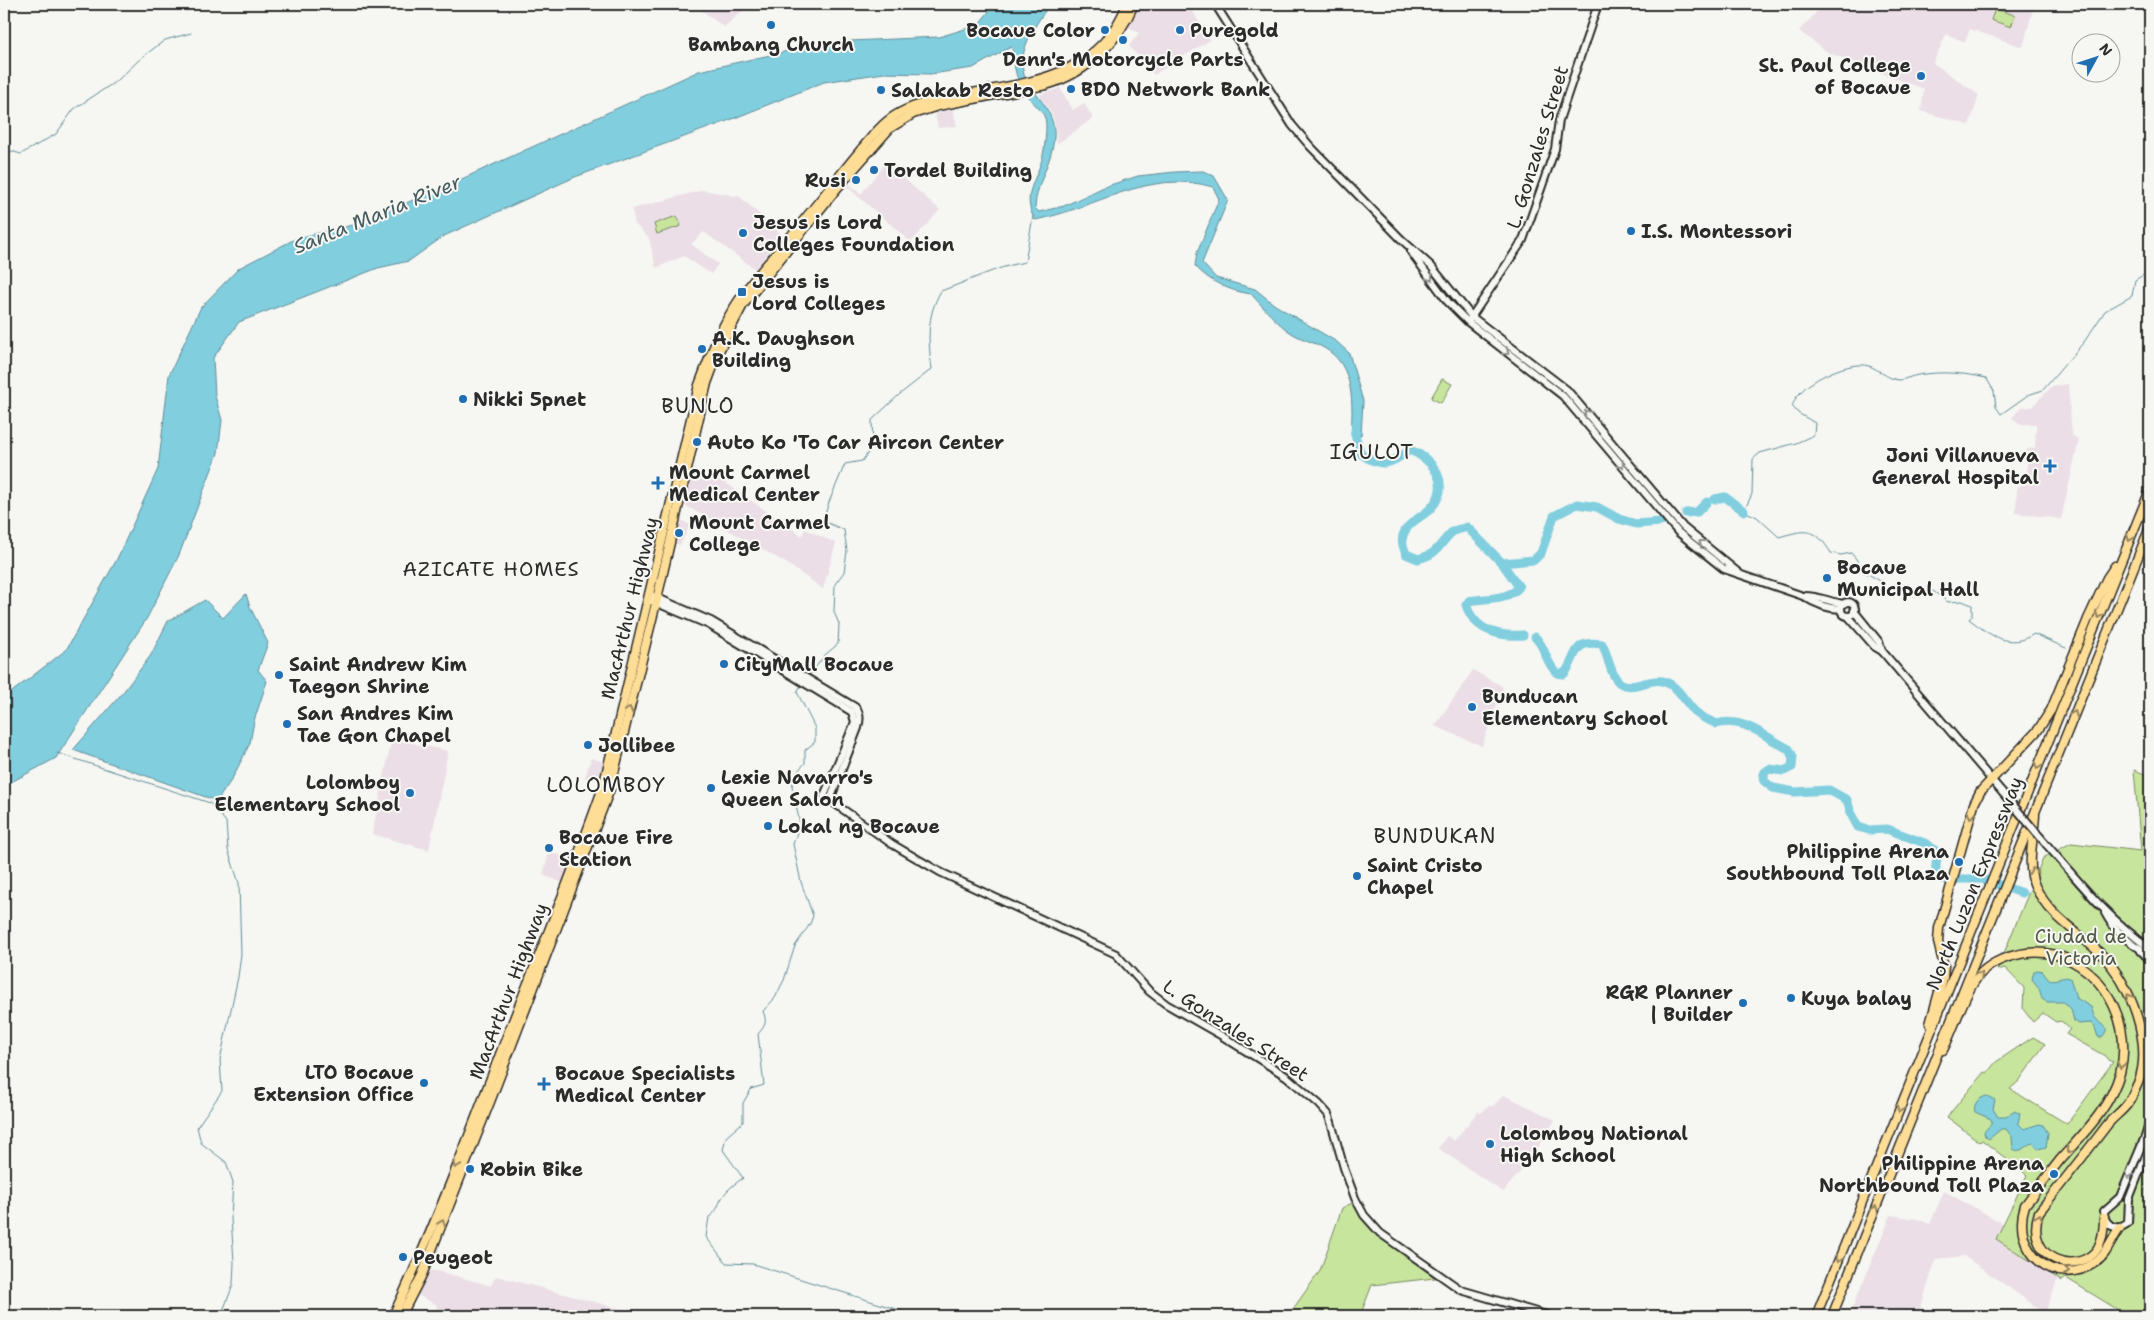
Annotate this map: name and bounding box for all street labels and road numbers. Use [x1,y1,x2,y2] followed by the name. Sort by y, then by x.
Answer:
[1501,63,1574,232] street label: L. Gonzales Street
[595,514,664,702] street label: MacArthur Highway
[1920,773,2029,994] street label: North Luzon Expressway
[463,899,554,1083] street label: MacArthur Highway
[1158,974,1314,1087] street label: L. Gonzales Street

